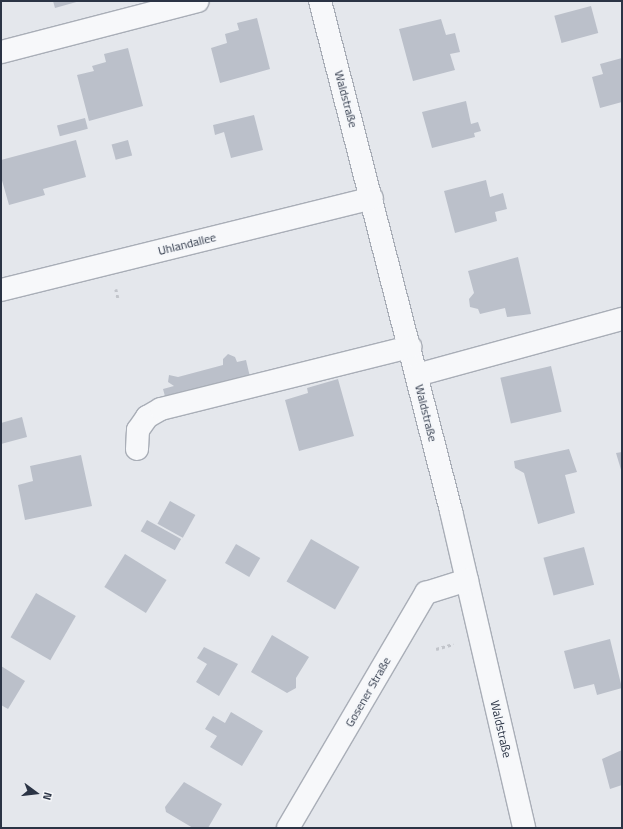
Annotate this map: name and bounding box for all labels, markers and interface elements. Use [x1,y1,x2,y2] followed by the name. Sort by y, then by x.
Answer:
[331,69,361,129] street label: Waldstraße
[156,230,218,258] street label: Uhlandallee
[412,383,440,443] street label: Waldstraße
[342,654,394,730] street label: Gosener Straße
[487,699,515,759] street label: Waldstraße
[16,773,56,813] north arrow
[39,790,56,802] text: N

